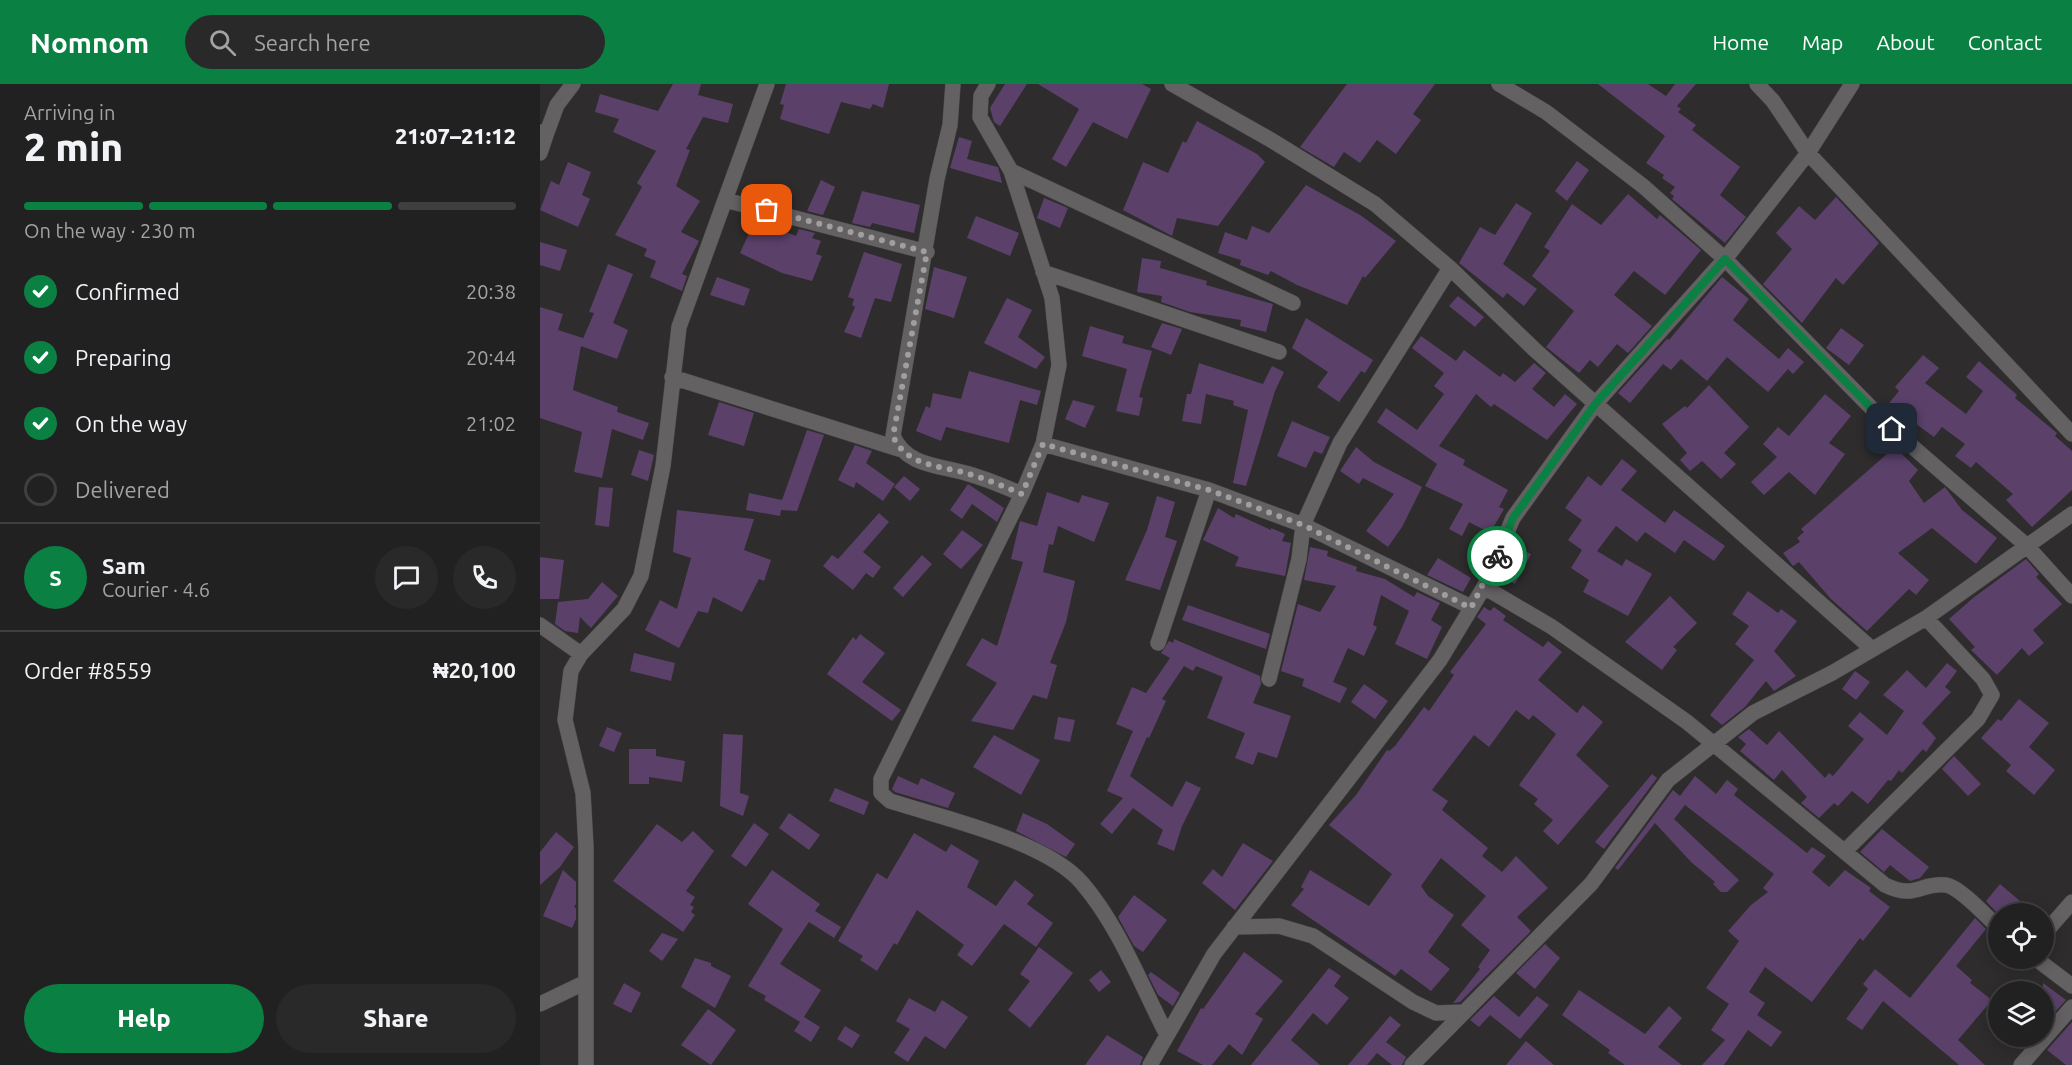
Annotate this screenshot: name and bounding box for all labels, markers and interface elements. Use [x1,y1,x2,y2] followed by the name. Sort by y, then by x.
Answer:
[185,15,605,69] search box
[206,26,239,59] icon: search
[30,27,149,58] text: Nomnom
[254,30,371,55] text: Search here
[1712,30,1769,54] text: Home
[1802,30,1843,54] text: Map
[1876,30,1935,54] text: About
[1968,30,2042,54] text: Contact
[24,101,115,124] text: Arriving in
[395,123,516,148] text: 21:07–21:12
[24,125,123,168] text: 2 min
[741,184,792,235] pin
[750,193,783,226] icon: bag
[24,219,196,242] text: On the way · 230 m
[24,275,57,308] icon: check
[75,279,180,304] text: Confirmed
[466,280,516,303] text: 20:38
[24,341,57,374] icon: check
[75,345,172,370] text: Preparing
[466,346,516,369] text: 20:44
[1866,403,1917,454] pin
[24,407,57,440] icon: check
[75,411,187,436] text: On the way
[466,412,516,435] text: 21:02
[1875,412,1908,445] icon: home
[75,477,170,502] text: Delivered
[1467,526,1527,586] courier
[1481,540,1514,573] icon: bike
[375,546,438,609] button: chat
[453,546,516,609] button: phone
[102,553,146,578] text: Sam
[49,565,62,590] text: S
[102,578,210,601] text: Courier · 4.6
[433,657,516,682] text: ₦20,100
[24,658,152,683] text: Order #8559
[1988,903,2054,1047] map controls
[1988,903,2054,969] button: locate
[1988,981,2054,1047] button: layers
[24,984,264,1053] button: Help
[276,984,516,1053] button: Share

